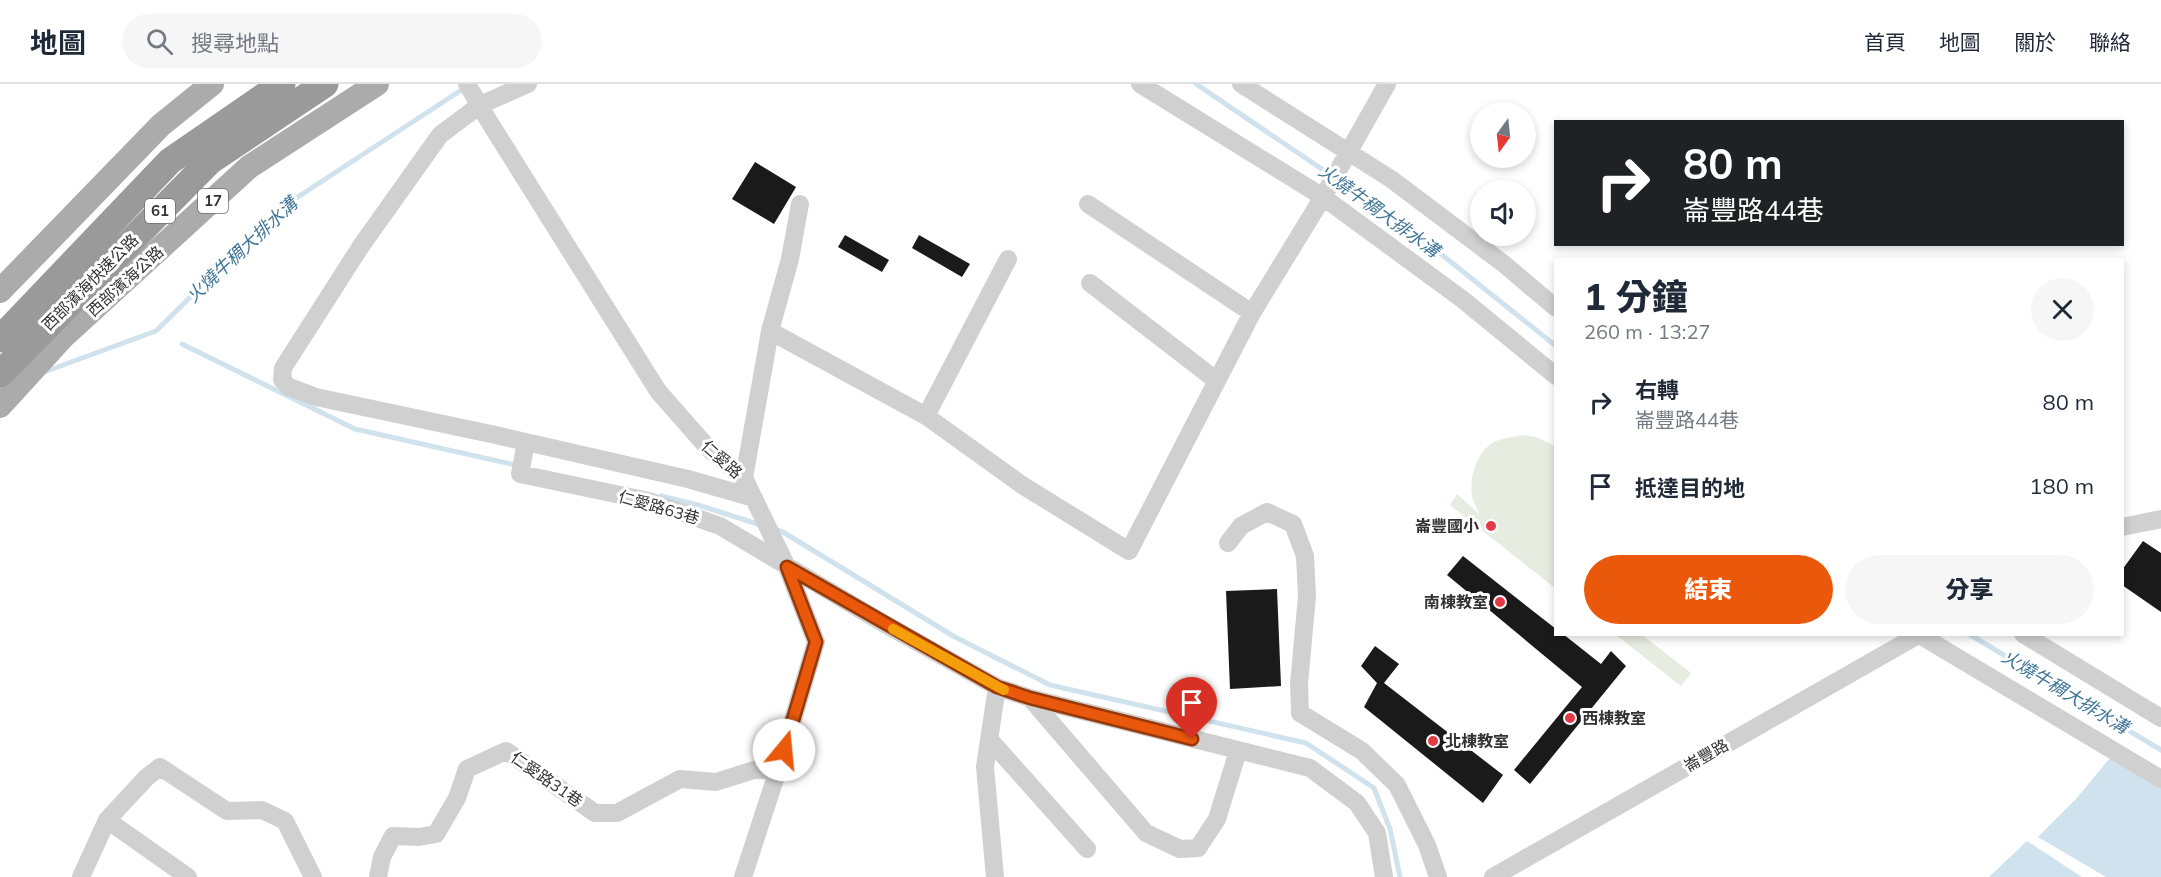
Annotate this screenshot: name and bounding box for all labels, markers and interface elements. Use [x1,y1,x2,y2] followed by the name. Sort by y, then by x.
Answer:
[122,14,542,68] search box
[30,25,86,60] text: 地圖
[143,25,176,58] icon: search
[191,29,279,57] text: 搜尋地點
[1864,29,1906,55] text: 首頁
[1939,29,1981,55] text: 地圖
[2014,29,2056,55] text: 關於
[2089,29,2131,55] text: 聯絡
[1470,102,1536,168] north arrow
[1470,102,1536,246] map controls
[1683,137,1783,190] text: 80 m
[1584,144,1662,222] icon: right
[1314,159,1447,264] water label: 火燒牛稠大排水溝
[1470,180,1536,246] button: sound
[198,189,228,213] road number: 17
[181,190,304,307] water label: 火燒牛稠大排水溝
[1683,193,1823,227] text: 崙豐路44巷
[145,199,175,223] road number: 61
[38,230,142,334] street label: 西部濱海快速公路
[83,241,167,321] street label: 西部濱海公路
[1584,274,1688,319] text: 1 分鐘
[2031,278,2094,341] button: close
[1584,319,1710,344] text: 260 m · 13:27
[1635,376,1679,404] text: 右轉
[1584,386,1617,419] icon: right
[2043,388,2094,416] text: 80 m
[1635,407,1739,432] text: 崙豐路44巷
[697,436,747,482] street label: 仁愛路
[1584,470,1617,503] icon: arrive
[2029,472,2094,500] text: 180 m
[1635,474,1745,502] text: 抵達目的地
[616,486,702,528] street label: 仁愛路63巷
[1415,516,1479,536] place label: 崙豐國小
[1484,519,1498,533] marker: 崙豐國小
[1584,555,1833,624] button: 結束
[1845,555,2094,624] button: 分享
[1424,592,1488,612] place label: 南棟教室
[1493,595,1507,609] marker: 南棟教室
[1998,645,2135,740] water label: 火燒牛稠大排水溝
[1166,677,1217,739] pin
[1175,686,1208,719] icon: arrive
[1582,708,1646,728] place label: 西棟教室
[1563,711,1577,725] marker: 西棟教室
[752,718,816,782] position arrow
[1445,731,1509,751] place label: 北棟教室
[1426,734,1440,748] marker: 北棟教室
[1680,734,1732,776] street label: 崙豐路
[507,747,587,811] street label: 仁愛路31巷

